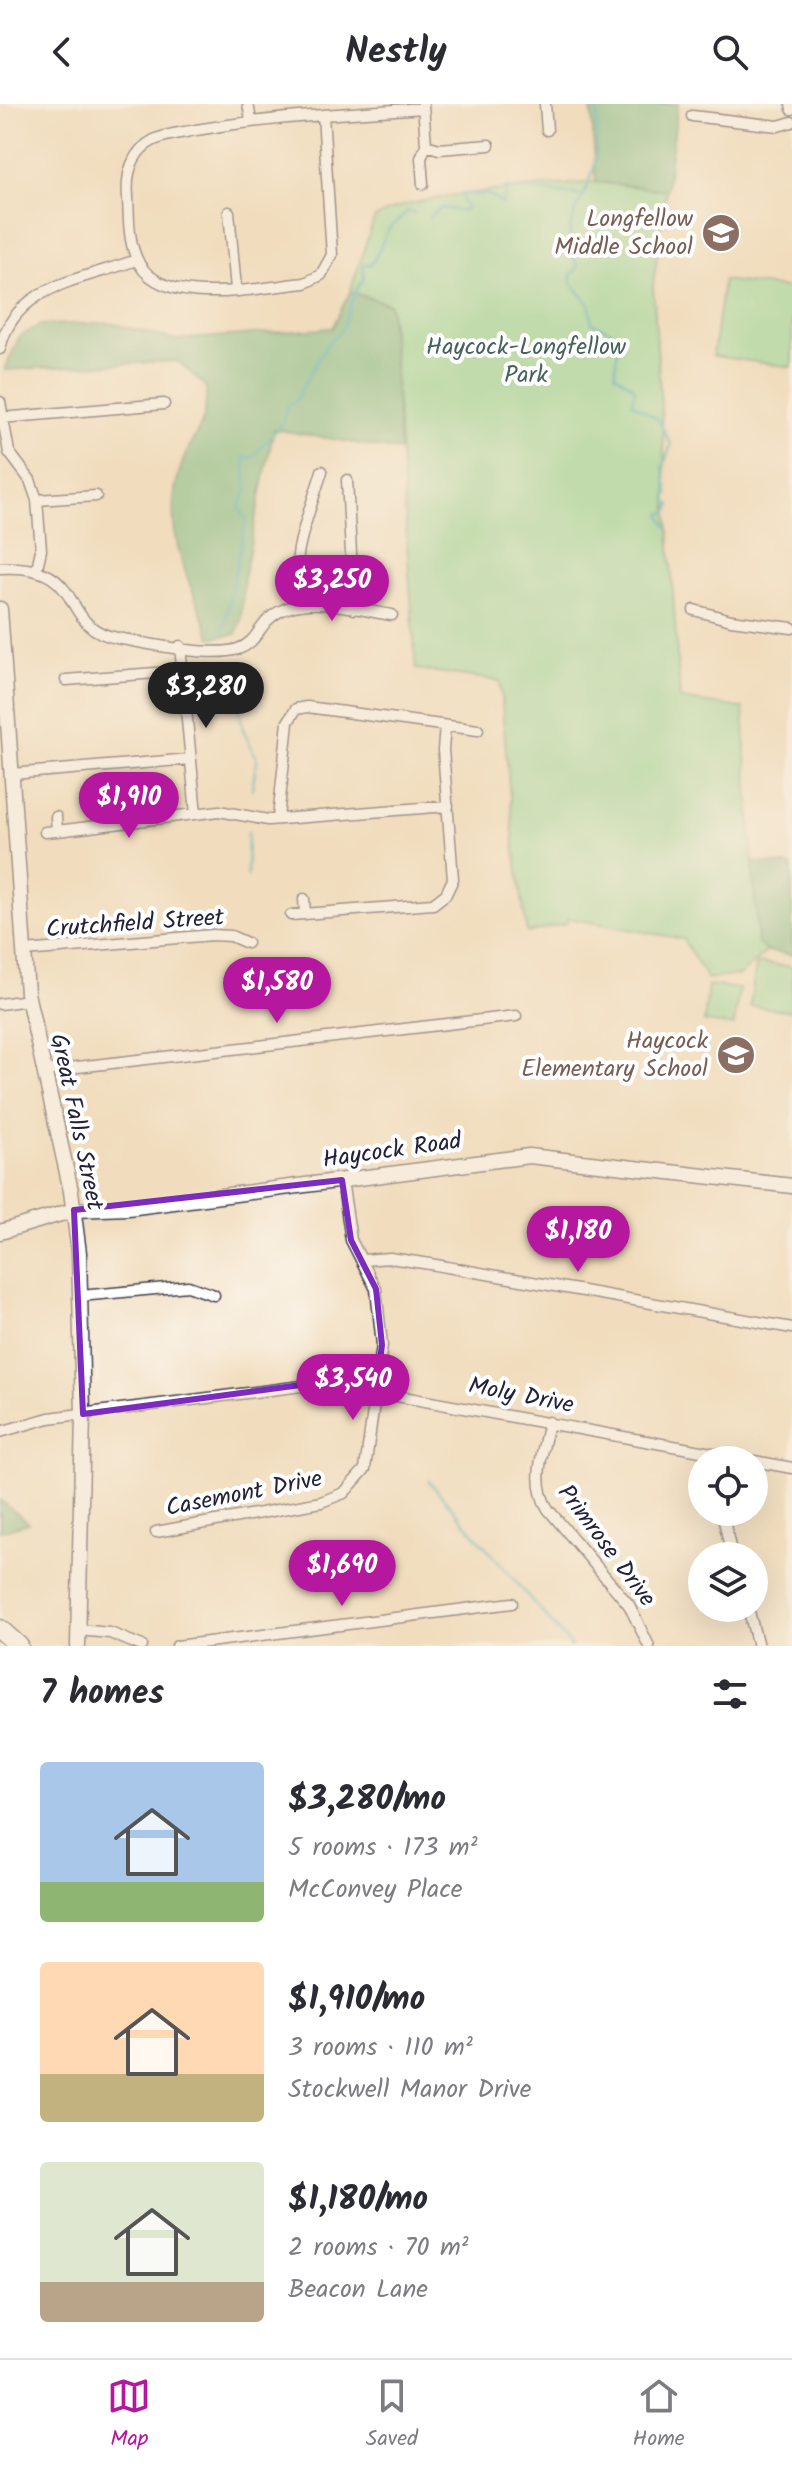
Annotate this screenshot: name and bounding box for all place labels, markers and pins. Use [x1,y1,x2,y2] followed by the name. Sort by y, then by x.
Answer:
[554,200,694,267] place label: Longfellow Middle School
[700,212,742,254] school or university icon: Longfellow Middle School
[267,555,397,623] pin: $3,250
[141,662,271,730] pin: $3,280
[64,772,194,840] pin: $1,910
[212,957,342,1025] pin: $1,580
[521,1022,709,1089] place label: Haycock Elementary School
[715,1034,757,1076] school or university icon: Haycock Elementary School
[513,1206,643,1274] pin: $1,180
[288,1354,418,1422] pin: $3,540
[277,1540,407,1608] pin: $1,690

